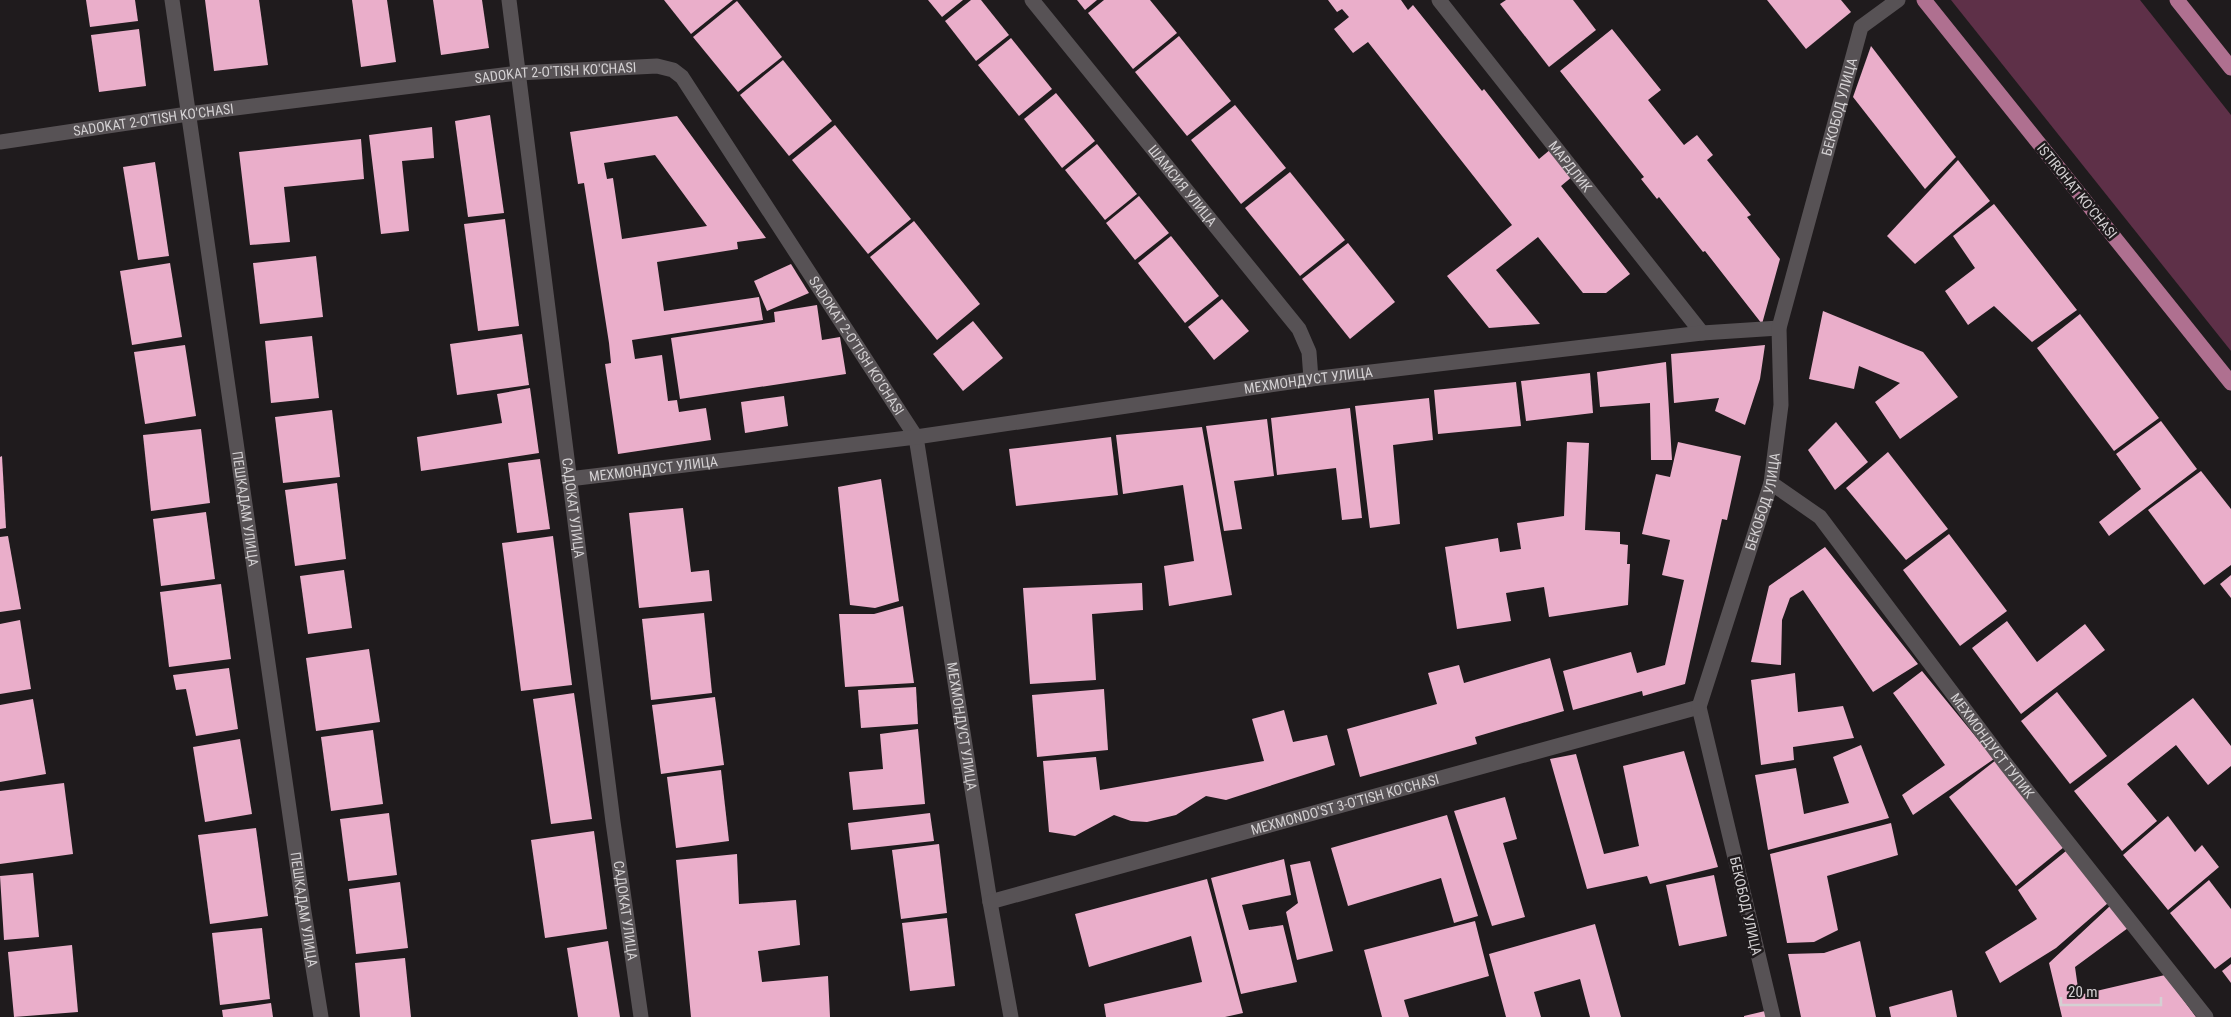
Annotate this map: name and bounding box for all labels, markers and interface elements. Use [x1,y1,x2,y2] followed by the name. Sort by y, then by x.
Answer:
[1818,56,1860,157] street label: БЕКОБОД УЛИЦА
[474,59,637,86] street label: SADOKAT 2-O'TISH KO'CHASI
[72,100,235,139] street label: SADOKAT 2-O'TISH KO'CHASI
[1545,138,1596,195] street label: МАРДЛИК
[2034,140,2120,242] street label: ISTIROHAT KO'CHASI
[1145,142,1220,229] street label: ШАМСИЯ УЛИЦА
[806,273,907,418] street label: SADOKAT 2-O'TISH KO'CHASI
[1243,364,1374,397] street label: МЕХМОНДУСТ УЛИЦА
[229,450,262,567] street label: ПЕШКАДАМ УЛИЦА
[1742,452,1783,553] street label: БЕКОБОД УЛИЦА
[588,453,719,485] street label: МЕХМОНДУСТ УЛИЦА
[559,457,588,559] street label: САДОКАТ УЛИЦА
[944,661,980,792] street label: МЕХМОНДУСТ УЛИЦА
[1947,690,2038,801] street label: МЕХМОНДУСТ ТУПИК
[1249,771,1441,838] street label: MEXMONDO'ST 3-O'TISH KO'CHASI
[287,851,321,968] street label: ПЕШКАДАМ УЛИЦА
[1727,855,1765,957] street label: БЕКОБОД УЛИЦА
[611,860,641,962] street label: САДОКАТ УЛИЦА
[2061,974,2161,1006] scale bar
[2068,983,2098,1001] text: 20 m

